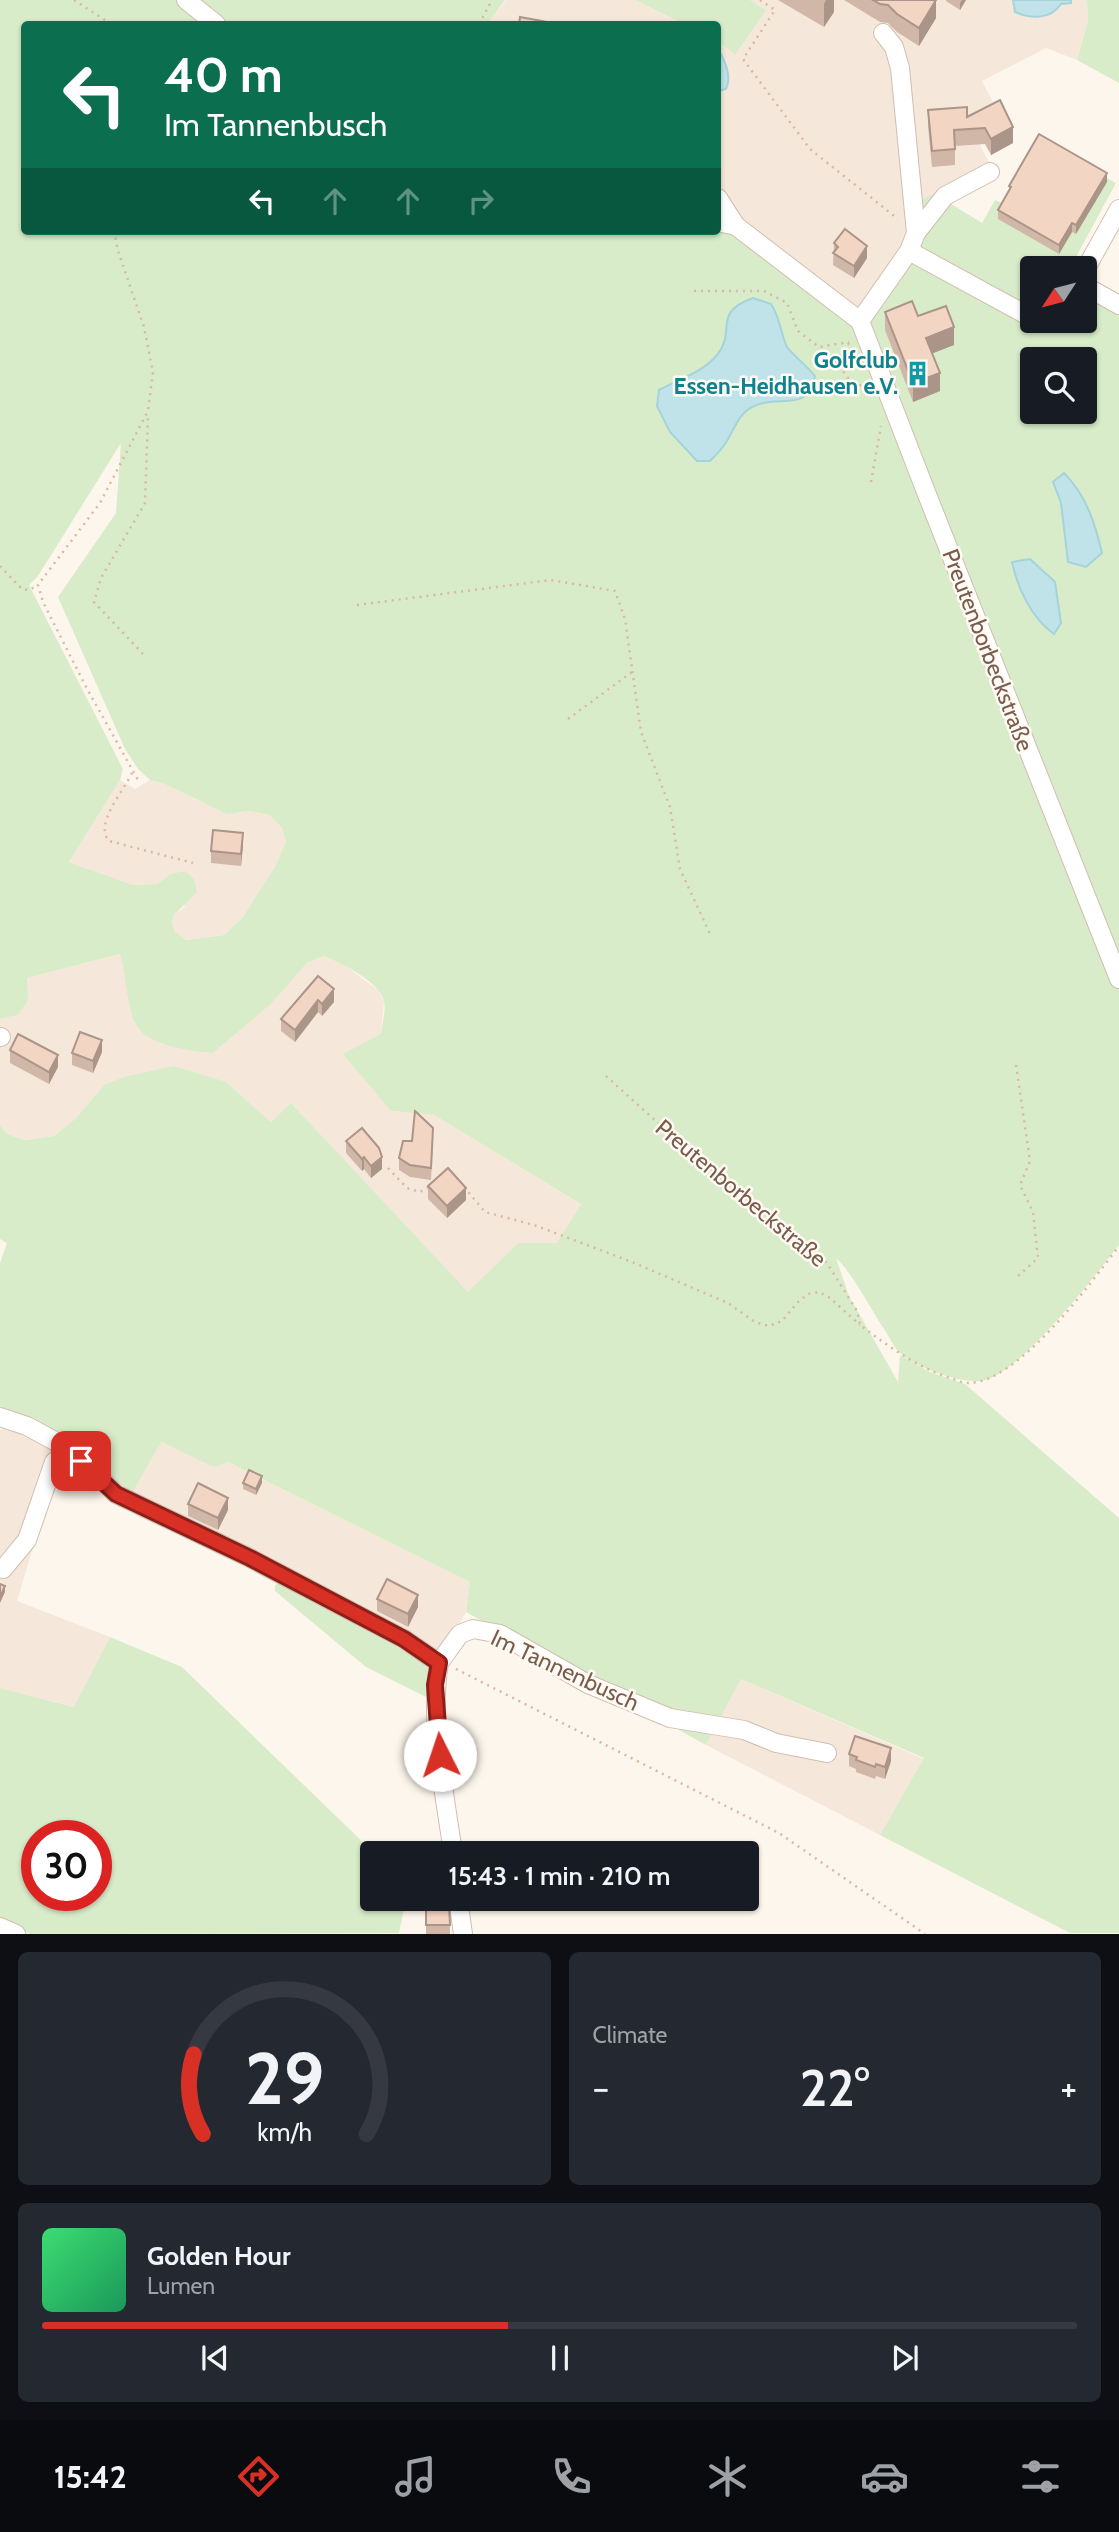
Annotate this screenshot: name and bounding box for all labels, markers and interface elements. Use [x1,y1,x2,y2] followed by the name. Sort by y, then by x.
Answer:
[164,45,283,104] text: 40 m
[49,49,140,140] icon: left
[164,105,387,144] text: Im Tannenbusch
[243,182,281,220] icon: left
[316,182,354,220] icon: ahead
[389,182,427,220] icon: ahead
[462,182,500,220] icon: right
[1020,256,1097,332] north arrow
[1020,256,1097,424] map controls
[674,346,898,400] place label: Golfclub Essen-Heidhausen e.V.
[1020,347,1097,424] button: search
[904,359,932,387] building icon: Golfclub Essen-Heidhausen e.V.
[937,545,1040,755] street label: Preutenborbeckstraße
[650,1113,832,1273] street label: Preutenborbeckstraße
[51,1431,111,1491] pin
[62,1442,100,1480] icon: arrive
[486,1623,644,1717] street label: Im Tannenbusch
[403,1718,477,1792] position arrow
[21,1820,112,1911] speed limit sign: 30
[449,1860,670,1892] text: 15:43 · 1 min · 210 m
[593,2021,667,2049] text: Climate
[245,2035,324,2123] text: 29
[800,2056,870,2119] text: 22°
[593,2064,609,2111] text: −
[1060,2064,1077,2111] text: +
[257,2117,312,2147] text: km/h
[147,2240,290,2272] text: Golden Hour
[147,2272,215,2300] text: Lumen
[196,2339,234,2377] icon: previous
[541,2339,579,2377] icon: pause
[886,2339,924,2377] icon: next
[234,2452,283,2501] icon: directions
[391,2452,440,2501] icon: music
[547,2452,596,2501] icon: phone
[703,2452,752,2501] icon: climate
[860,2452,909,2501] icon: car
[1016,2452,1065,2501] icon: filters
[54,2457,127,2496] text: 15:42

